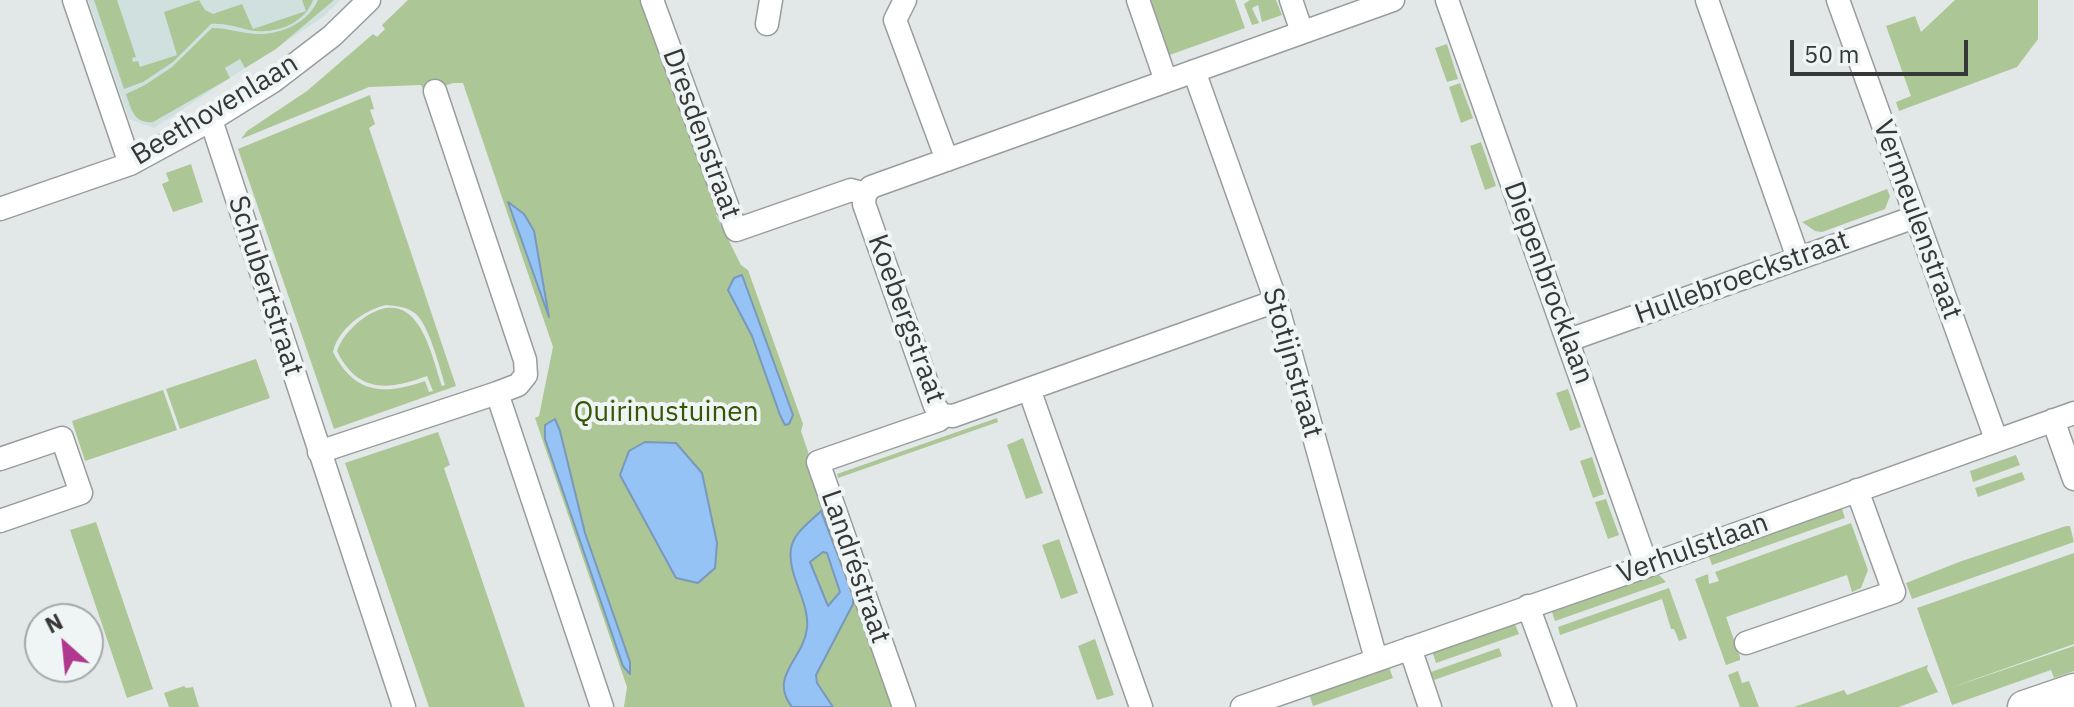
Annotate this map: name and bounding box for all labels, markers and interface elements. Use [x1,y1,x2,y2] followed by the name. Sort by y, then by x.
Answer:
[1794,24,1972,74] scale bar
[1804,38,1859,70] text: 50 m
[655,44,747,224] street label: Dresdenstraat
[126,47,304,173] street label: Beethovenlaan
[1865,116,1969,324] street label: Vermeulenstraat
[1496,177,1600,389] street label: Diepenbrocklaan
[220,192,310,380] street label: Schubertstraat
[1630,224,1854,332] street label: Hullebroeckstraat
[860,230,952,408] street label: Koebergstraat
[1255,284,1329,442] street label: Stotijnstraat
[573,396,759,430] park label: Quirinustuinen
[813,486,897,648] street label: Landréstraat
[1613,506,1773,592] street label: Verhulstlaan
[24,603,104,683] north arrow
[40,606,67,639] text: N

